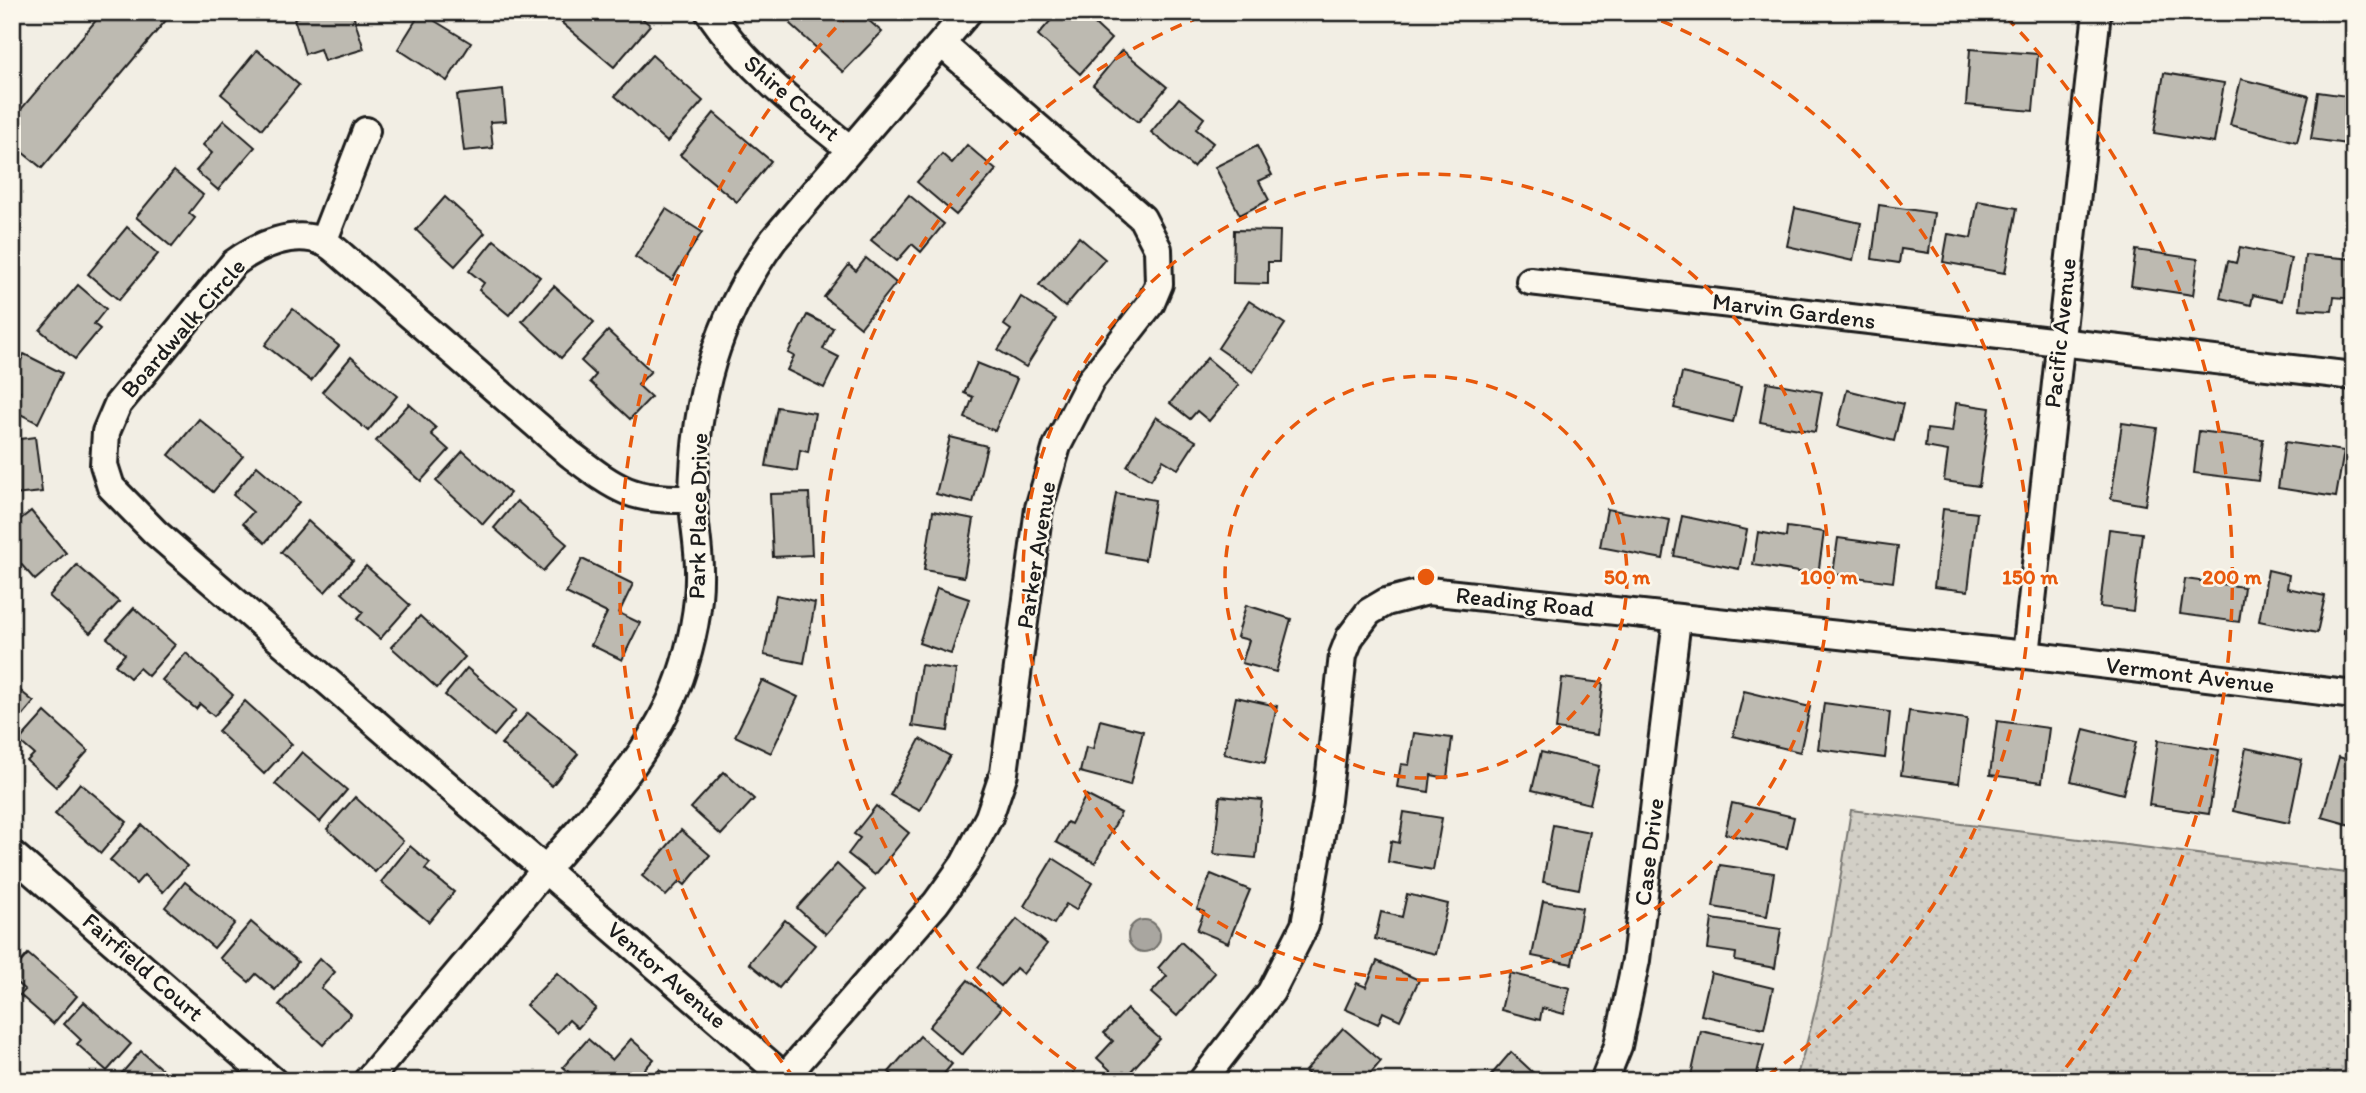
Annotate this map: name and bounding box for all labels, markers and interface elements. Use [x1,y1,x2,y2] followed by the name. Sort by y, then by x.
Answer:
[738,48,846,147] street label: Shire Court
[114,252,251,404] street label: Boardwalk Circle
[2037,257,2082,409] street label: Pacific Avenue
[1711,286,1877,335] street label: Marvin Gardens
[682,432,713,600] street label: Park Place Drive
[1010,479,1061,631] street label: Parker Avenue
[1604,564,1651,589] text: 50 m
[1800,564,1858,589] text: 100 m
[2002,564,2058,589] text: 150 m
[2202,564,2262,589] text: 200 m
[1414,565,1438,589] centre of rings
[1454,580,1596,623] street label: Reading Road
[2104,650,2276,699] street label: Vermont Avenue
[1628,796,1669,907] street label: Case Drive
[77,906,210,1027] street label: Fairfield Court
[601,915,733,1035] street label: Ventor Avenue

